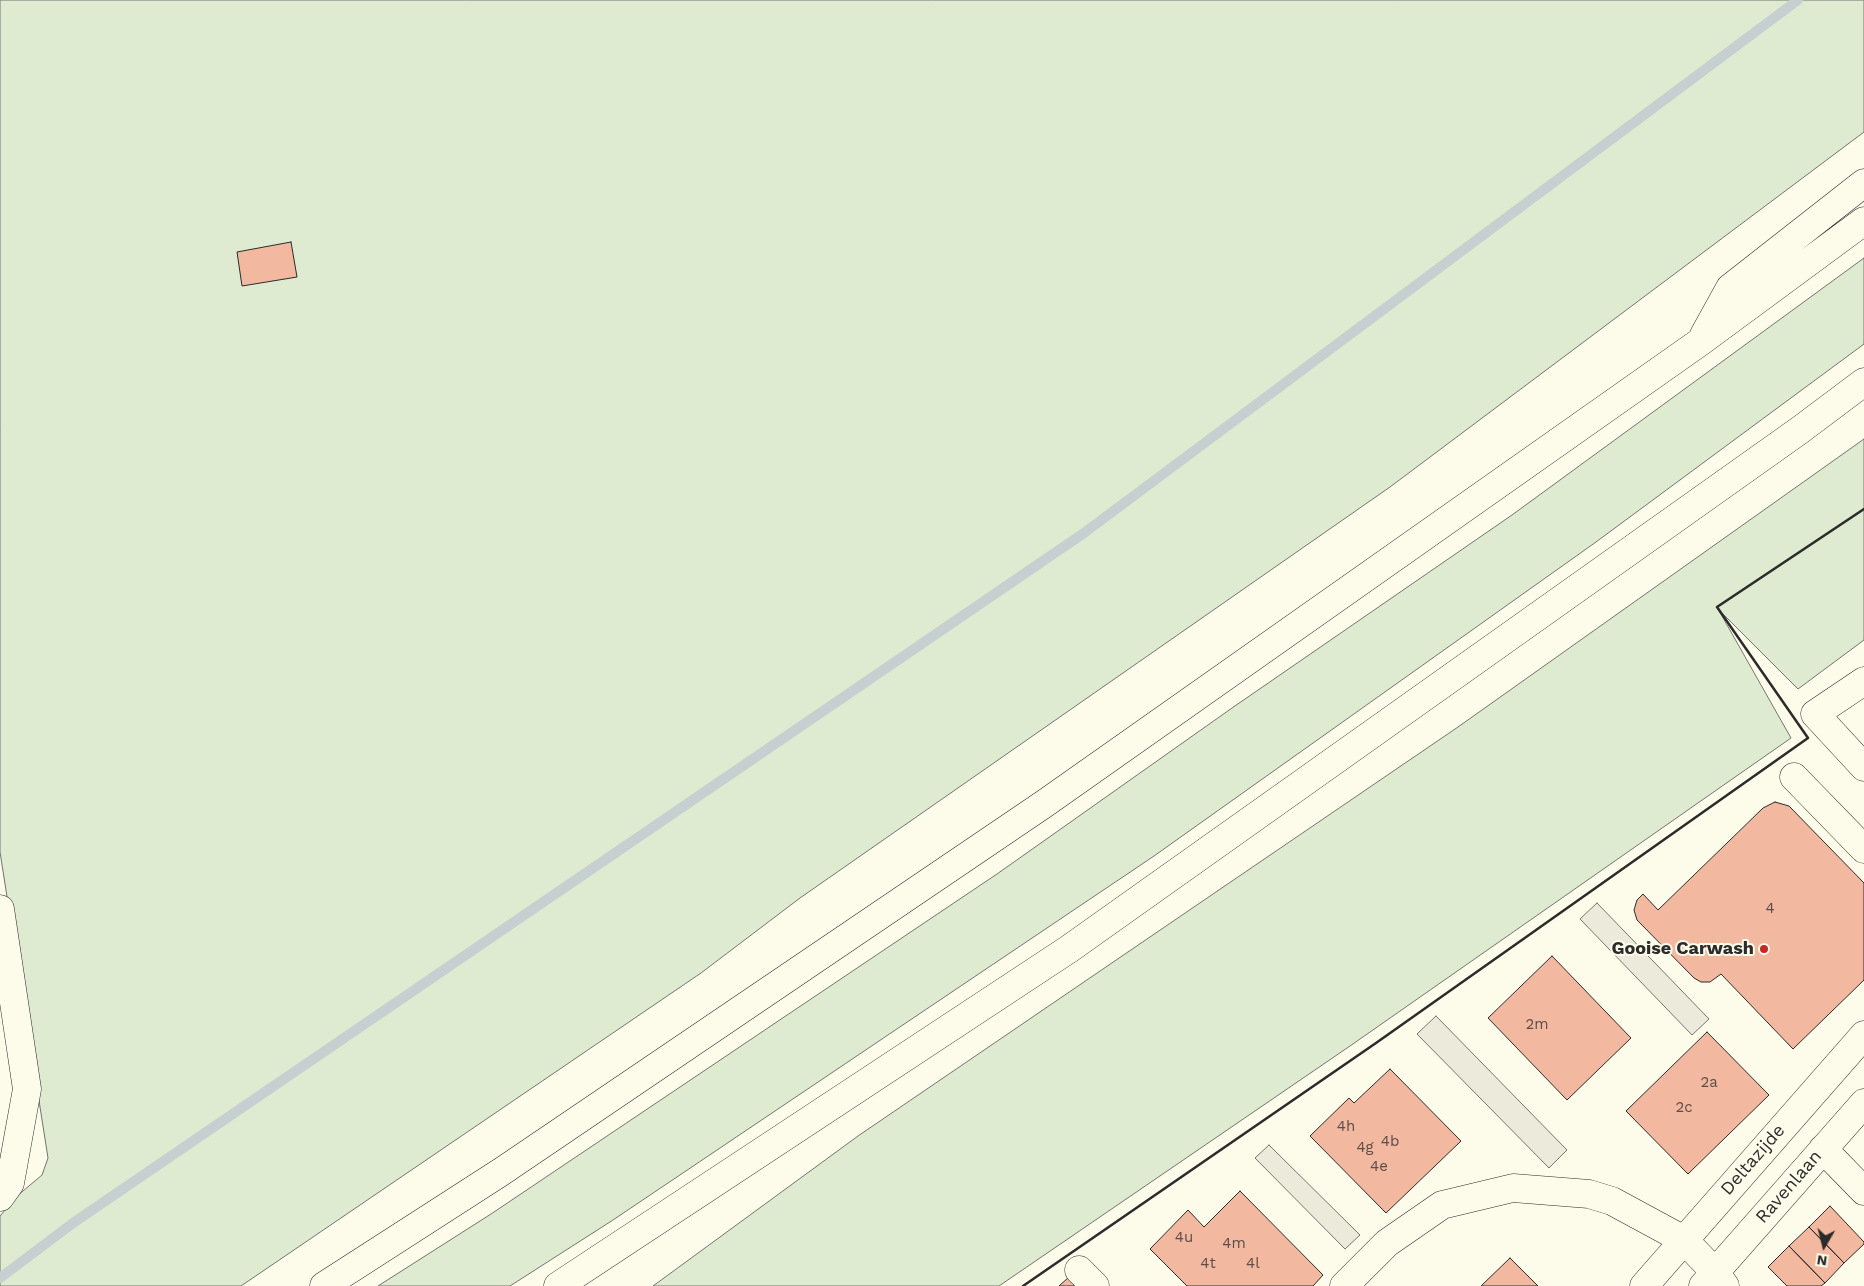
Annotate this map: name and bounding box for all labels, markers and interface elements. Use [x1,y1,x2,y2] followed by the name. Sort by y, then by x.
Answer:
[1765,900,1775,918] house number: 4
[1611,938,1754,960] place label: Gooise Carwash
[1758,943,1770,955] marker: Gooise Carwash
[1525,1016,1549,1034] house number: 2m
[1700,1074,1718,1092] house number: 2a
[1675,1099,1693,1117] house number: 2c
[1337,1118,1355,1136] house number: 4h
[1716,1120,1790,1200] street label: Deltazijde
[1381,1133,1399,1151] house number: 4b
[1356,1139,1374,1157] house number: 4g
[1751,1146,1827,1228] street label: Ravenlaan
[1370,1158,1388,1176] house number: 4e
[1799,1221,1849,1271] north arrow
[1175,1229,1193,1247] house number: 4u
[1222,1235,1246,1253] house number: 4m
[1816,1252,1828,1269] text: N
[1200,1255,1216,1273] house number: 4t
[1246,1255,1260,1273] house number: 4l

